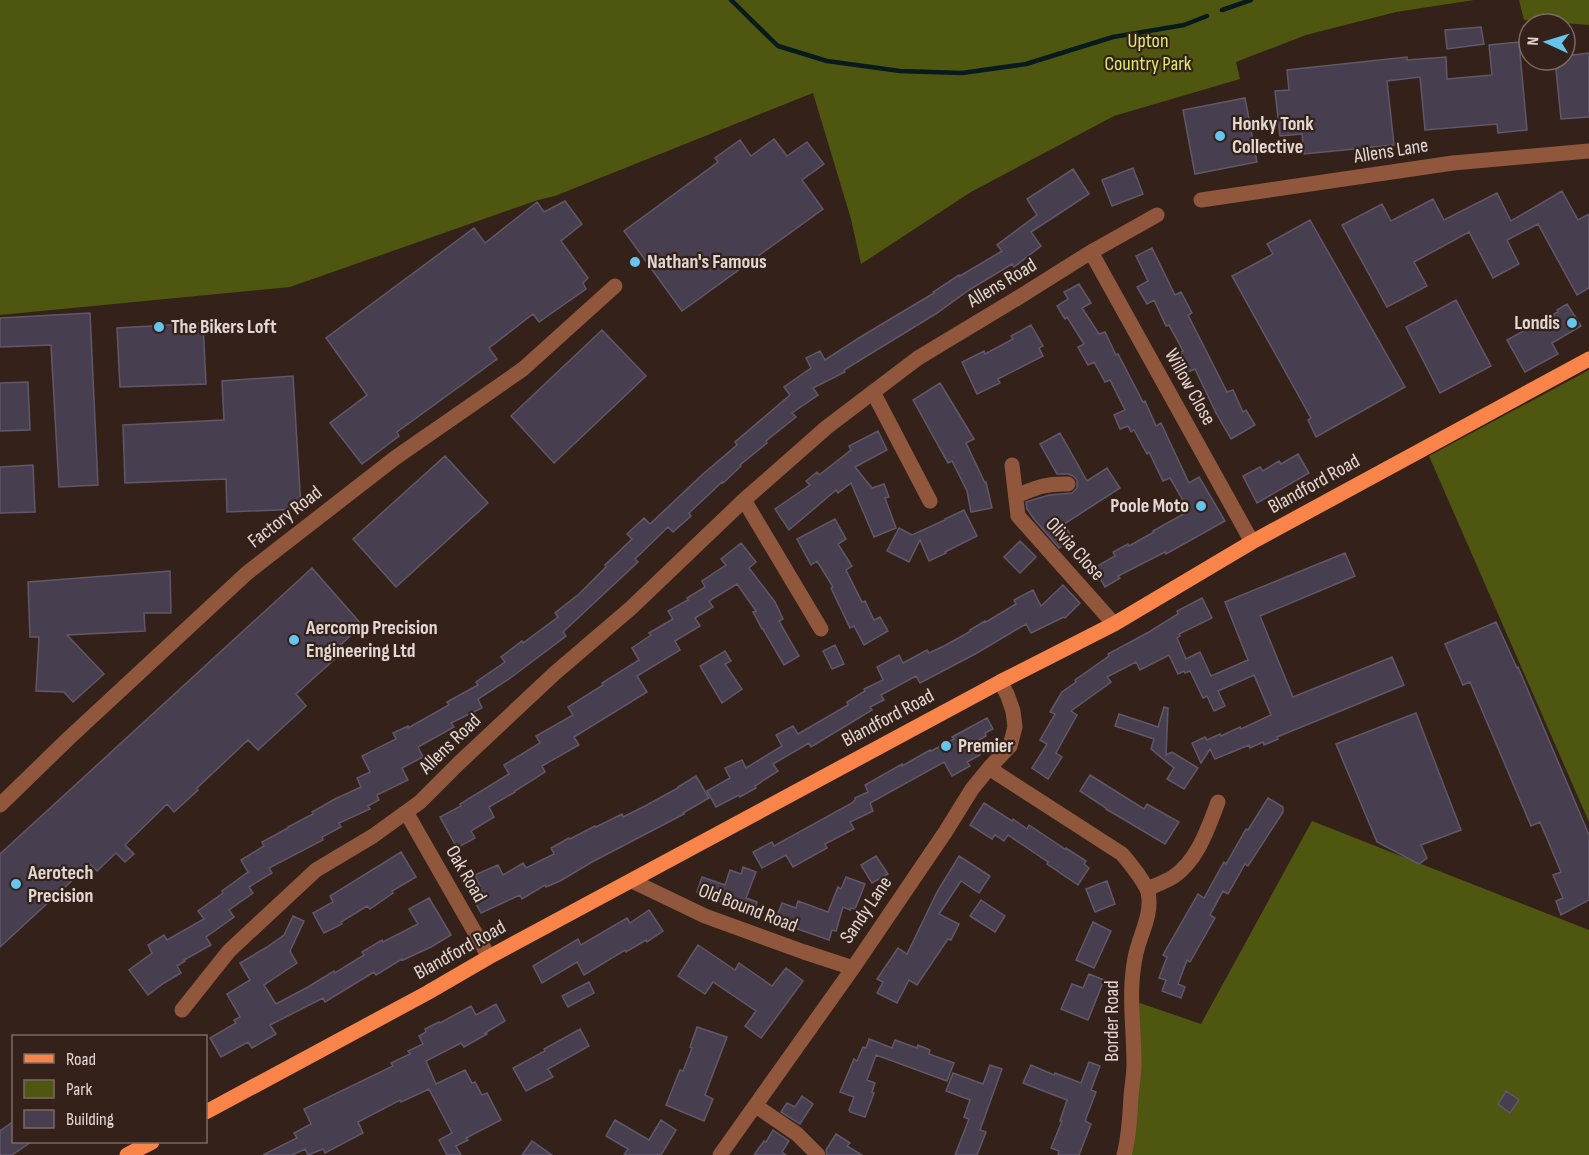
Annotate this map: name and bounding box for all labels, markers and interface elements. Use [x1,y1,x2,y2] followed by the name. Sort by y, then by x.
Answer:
[1517,12,1577,72] north arrow
[1104,29,1192,76] park label: Upton Country Park
[1524,36,1543,46] text: N
[1232,112,1314,159] place label: Honky Tonk Collective
[1213,129,1227,143] marker: Honky Tonk Collective
[1351,133,1430,169] street label: Allens Lane
[647,250,767,274] place label: Nathan's Famous
[962,253,1041,314] street label: Allens Road
[628,255,642,269] marker: Nathan's Famous
[1514,311,1560,335] place label: Londis
[171,315,277,339] place label: The Bikers Loft
[1565,316,1579,330] marker: Londis
[152,320,166,334] marker: The Bikers Loft
[1159,345,1221,429] street label: Willow Close
[1264,449,1364,519] street label: Blandford Road
[243,481,327,553] street label: Factory Road
[1110,494,1189,518] place label: Poole Moto
[1194,499,1208,513] marker: Poole Moto
[1040,512,1110,586] street label: Olivia Close
[305,616,438,663] place label: Aercomp Precision Engineering Ltd
[287,633,301,647] marker: Aercomp Precision Engineering Ltd
[838,684,938,752] street label: Blandford Road
[413,709,486,780] street label: Allens Road
[958,734,1014,758] place label: Premier
[939,739,953,753] marker: Premier
[440,841,492,907] street label: Oak Road
[27,861,93,908] place label: Aerotech Precision
[835,872,897,948] street label: Sandy Lane
[9,877,23,891] marker: Aerotech Precision
[695,878,801,938] street label: Old Bound Road
[410,915,510,985] street label: Blandford Road
[1100,980,1124,1062] street label: Border Road
[12,1035,207,1143] legend
[66,1049,96,1070] text: Road
[66,1079,92,1100] text: Park
[66,1109,114,1130] text: Building

